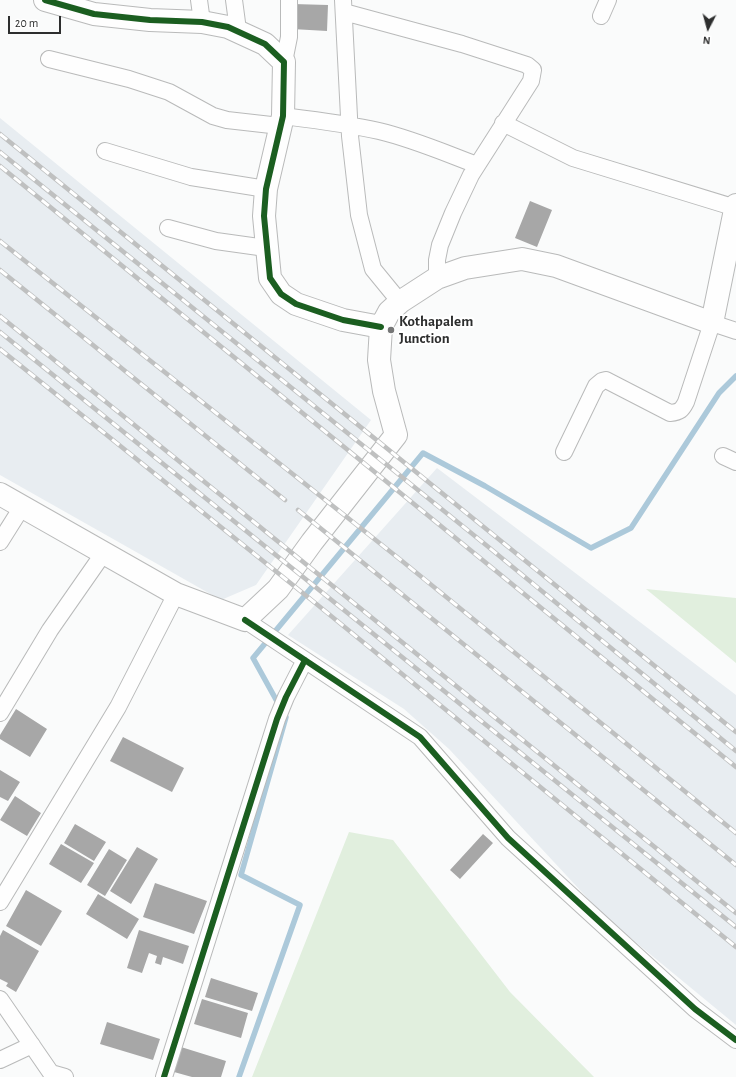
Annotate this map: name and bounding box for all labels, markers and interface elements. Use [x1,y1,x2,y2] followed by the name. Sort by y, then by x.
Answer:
[10,8,63,34] scale bar
[688,8,728,48] north arrow
[15,17,38,29] text: 20 m
[702,35,711,46] text: N
[399,312,473,347] place label: Kothapalem Junction
[386,325,396,335] marker: Kothapalem Junction

